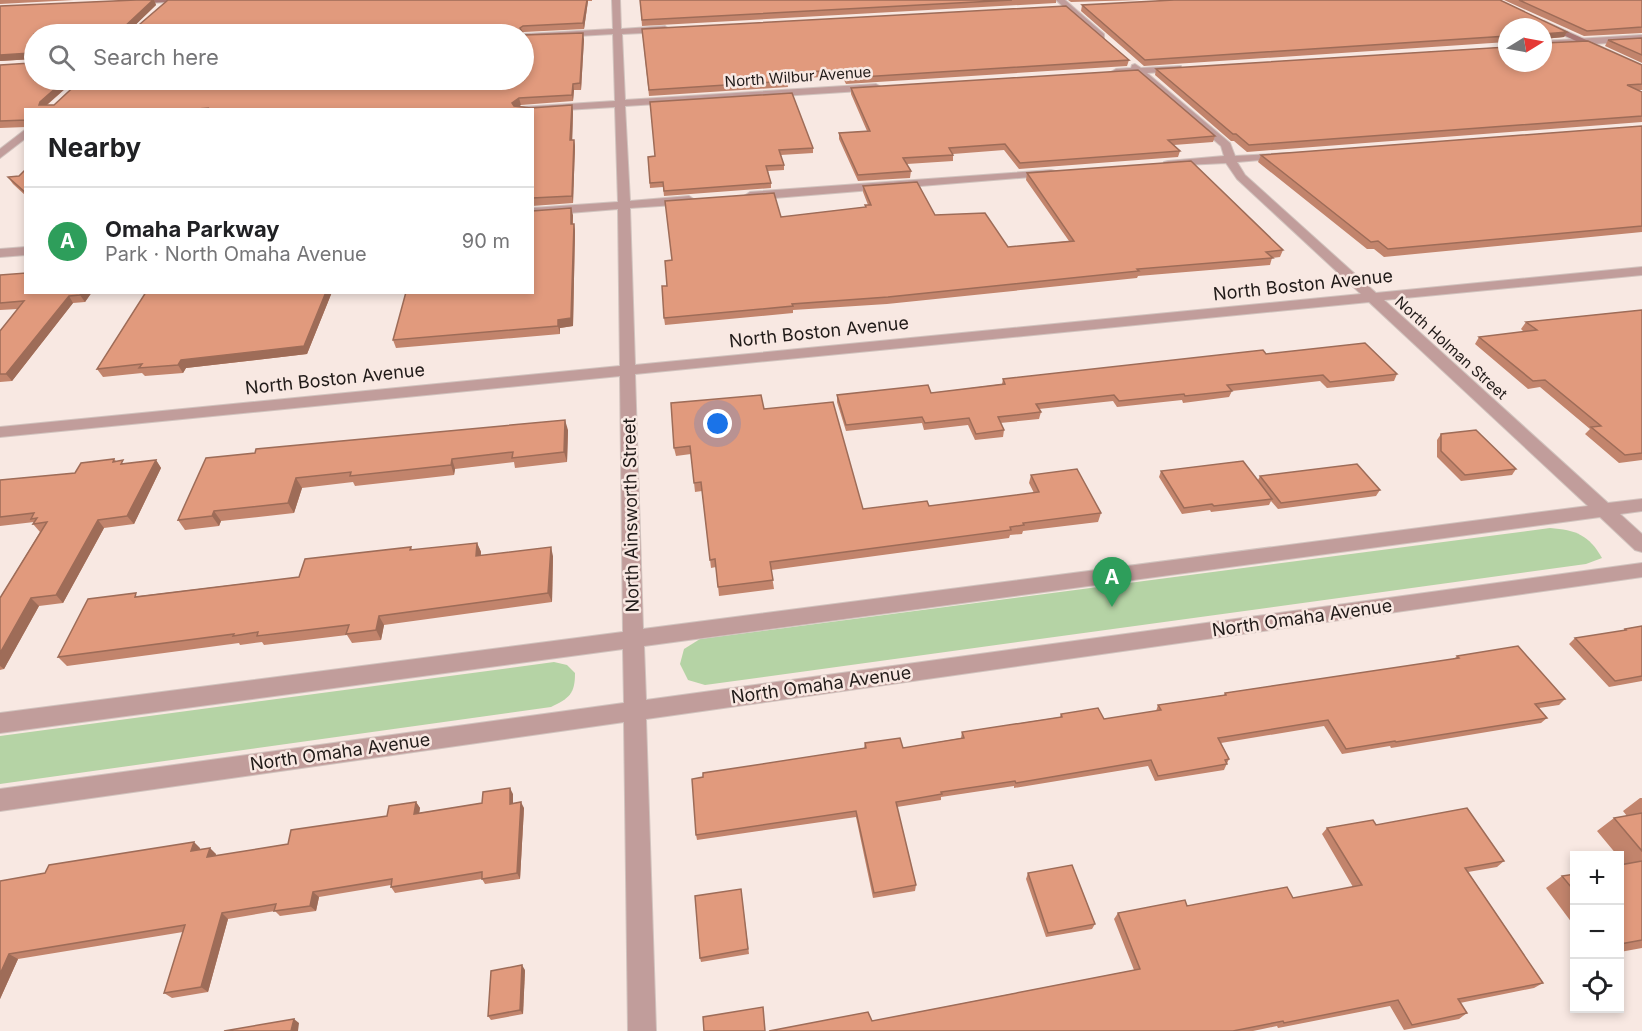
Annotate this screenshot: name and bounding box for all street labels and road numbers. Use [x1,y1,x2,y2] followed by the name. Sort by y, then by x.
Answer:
[724,62,872,91] street label: North Wilbur Avenue
[1212,265,1394,304] street label: North Boston Avenue
[1391,292,1512,403] street label: North Holman Street
[728,312,910,351] street label: North Boston Avenue
[244,359,426,398] street label: North Boston Avenue
[618,417,643,613] street label: North Ainsworth Street
[1211,594,1393,641] street label: North Omaha Avenue
[730,661,912,708] street label: North Omaha Avenue
[249,728,431,775] street label: North Omaha Avenue

